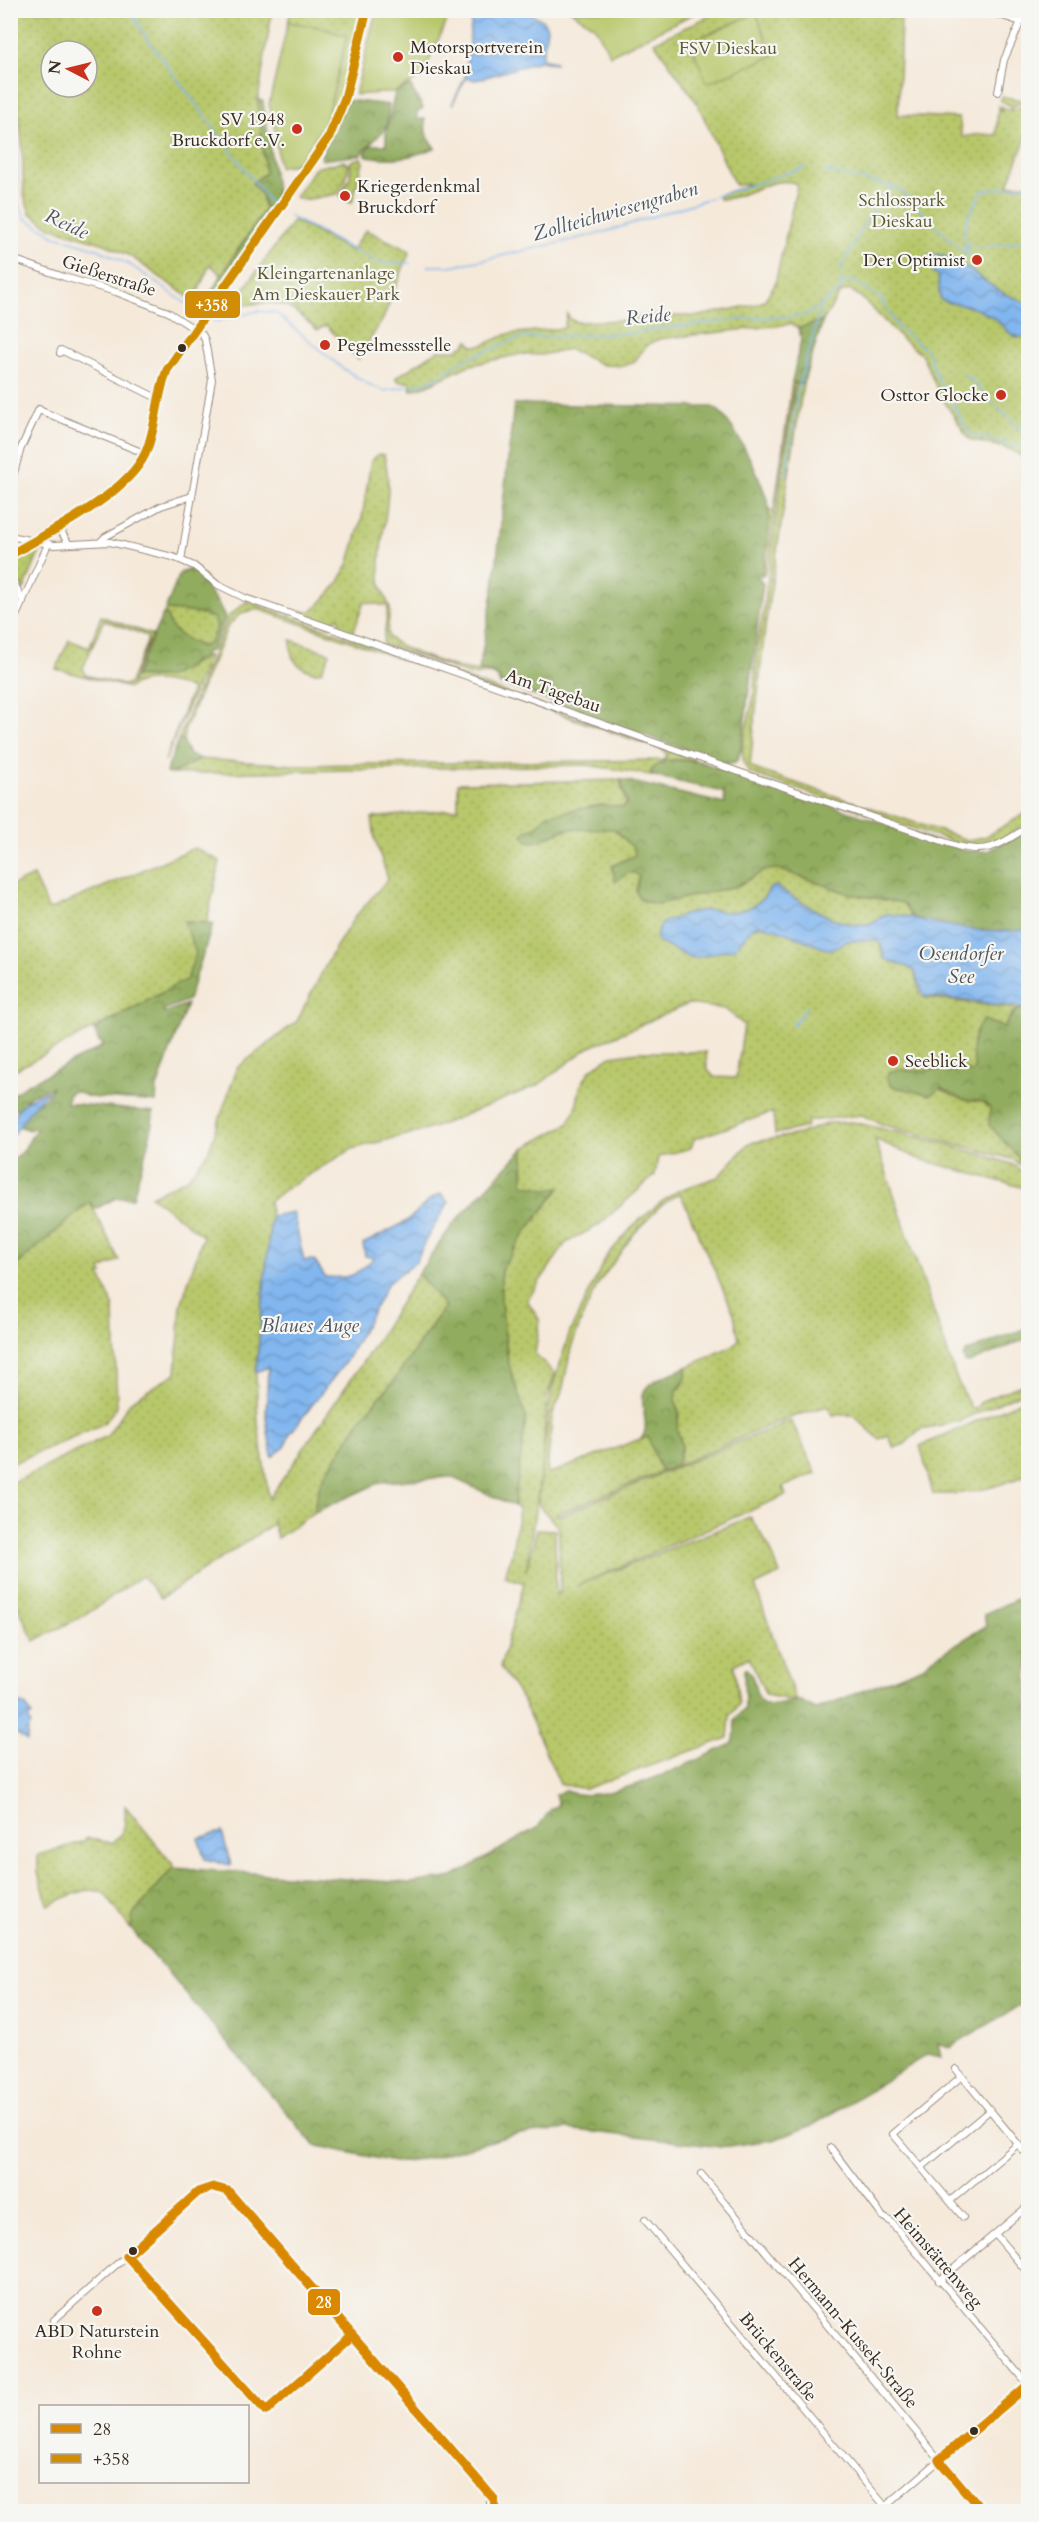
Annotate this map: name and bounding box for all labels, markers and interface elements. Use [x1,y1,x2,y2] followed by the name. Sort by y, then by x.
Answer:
[410,35,544,81] place label: Motorsportverein Dieskau
[679,36,777,61] park label: FSV Dieskau
[39,39,99,99] north arrow
[391,50,405,64] marker: Motorsportverein Dieskau
[43,59,67,76] text: N
[172,107,285,153] place label: SV 1948 Bruckdorf e.V.
[290,122,304,136] marker: SV 1948 Bruckdorf e.V.
[357,174,481,220] place label: Kriegerdenkmal Bruckdorf
[529,174,701,248] water label: Zollteichwiesengraben
[858,188,946,234] park label: Schlosspark Dieskau
[338,189,352,203] marker: Kriegerdenkmal Bruckdorf
[41,202,93,246] water label: Reide
[863,248,965,273] place label: Der Optimist
[59,249,159,303] street label: Gießerstraße
[970,253,984,267] marker: Der Optimist
[252,261,400,307] park label: Kleingartenanlage Am Dieskauer Park
[184,290,241,319] line badge: +358
[196,295,228,317] text: +358
[624,300,672,332] water label: Reide
[337,333,451,358] place label: Pegelmessstelle
[318,338,332,352] marker: Pegelmessstelle
[176,342,188,354] unlabelled marker
[880,383,989,408] place label: Osttor Glocke
[994,388,1008,402] marker: Osttor Glocke
[502,663,604,719] street label: Am Tagebau
[918,940,1005,990] water label: Osendorfer See
[905,1049,968,1074] place label: Seeblick
[886,1054,900,1068] marker: Seeblick
[261,1312,359,1339] water label: Blaues Auge
[887,2202,989,2314] street label: Heimstättenweg
[127,2245,139,2257] unlabelled marker
[782,2252,924,2414] street label: Hermann-Kussek-Straße
[307,2288,341,2316] line badge: 28
[316,2292,332,2314] text: 28
[90,2304,104,2318] marker: ABD Naturstein Rohne
[733,2307,823,2407] street label: Brückenstraße
[35,2319,160,2365] place label: ABD Naturstein Rohne
[39,2405,249,2483] legend
[93,2417,111,2442] text: 28
[968,2425,980,2437] unlabelled marker
[93,2447,130,2472] text: +358

